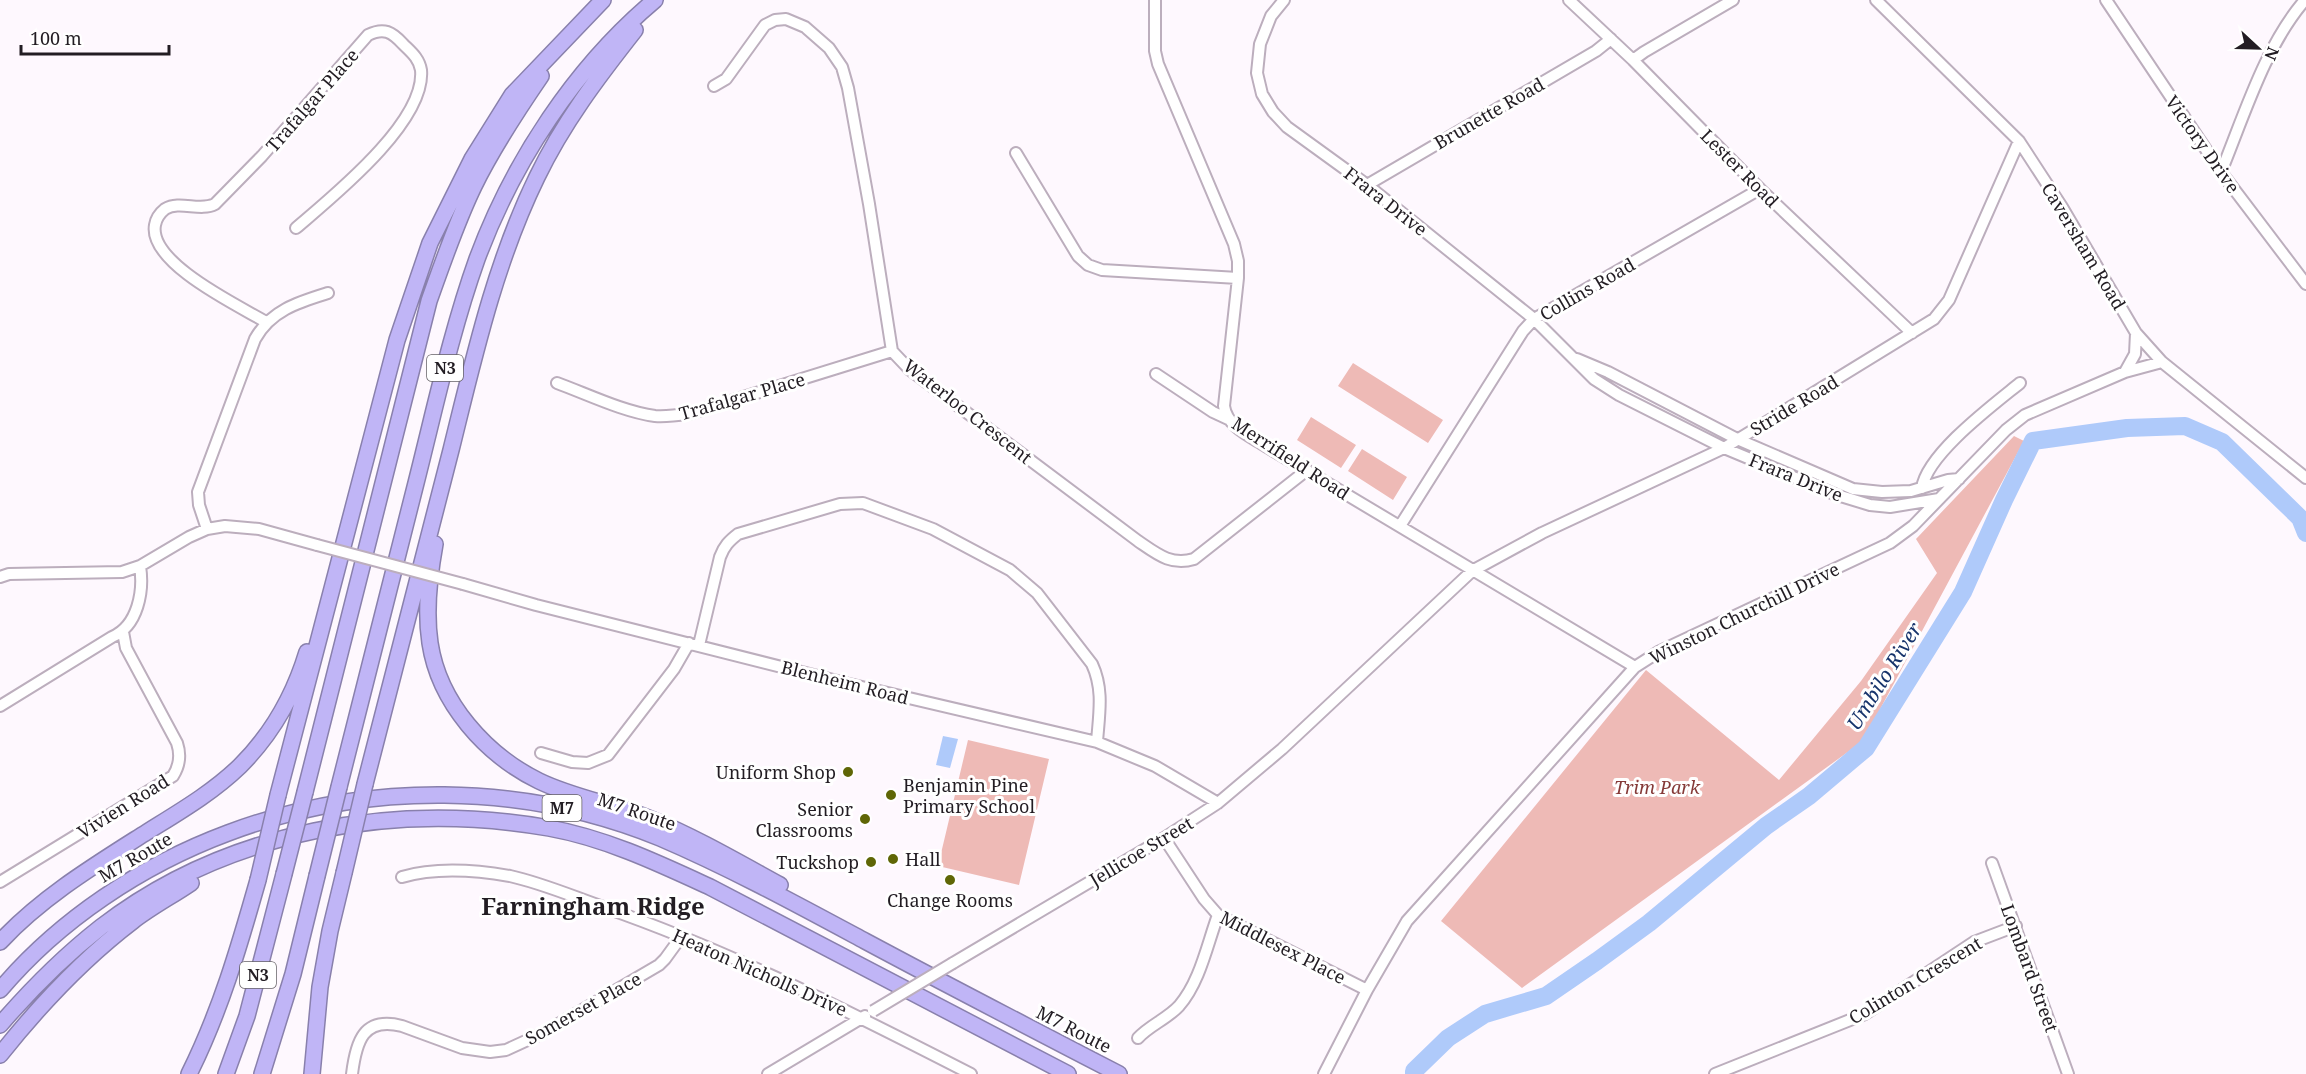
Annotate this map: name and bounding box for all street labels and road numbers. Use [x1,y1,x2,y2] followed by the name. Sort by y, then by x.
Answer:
[260,43,364,157] street label: Trafalgar Place
[1430,72,1548,154] street label: Brunette Road
[2160,90,2246,198] street label: Victory Drive
[1696,124,1784,212] street label: Lester Road
[1340,161,1432,241] street label: Frara Drive
[2037,178,2131,314] street label: Caversham Road
[1535,252,1639,326] street label: Collins Road
[899,353,1037,469] street label: Waterloo Crescent
[427,355,463,381] road number: N3
[676,367,808,425] street label: Trafalgar Place
[1745,369,1843,441] street label: Stride Road
[1228,411,1354,505] street label: Merrifield Road
[1746,447,1846,507] street label: Frara Drive
[1645,556,1843,670] street label: Winston Churchill Drive
[779,655,911,709] street label: Blenheim Road
[73,768,173,844] street label: Vivien Road
[595,786,679,836] street label: M7 Route
[542,795,582,821] road number: M7
[1084,811,1197,892] street label: Jellicoe Street
[94,826,176,888] street label: M7 Route
[1996,901,2064,1035] street label: Lombard Street
[1216,905,1350,989] street label: Middlesex Place
[669,923,851,1021] street label: Heaton Nicholls Drive
[1844,931,1986,1029] street label: Colinton Crescent
[240,962,276,988] road number: N3
[521,966,645,1050] street label: Somerset Place
[1032,1000,1116,1058] street label: M7 Route

